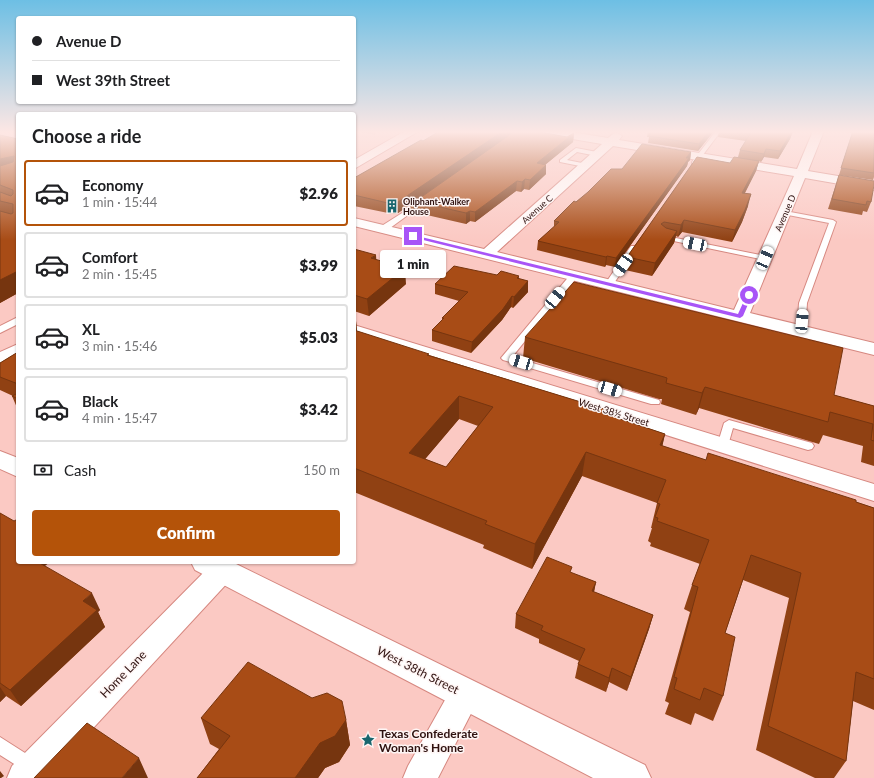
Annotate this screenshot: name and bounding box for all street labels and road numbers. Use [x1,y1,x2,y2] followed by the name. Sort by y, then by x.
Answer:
[519,192,555,226] street label: Avenue C
[772,193,798,233] street label: Avenue D
[577,396,651,429] street label: West 38½ Street
[374,643,462,697] street label: West 38th Street
[97,647,149,701] street label: Home Lane

